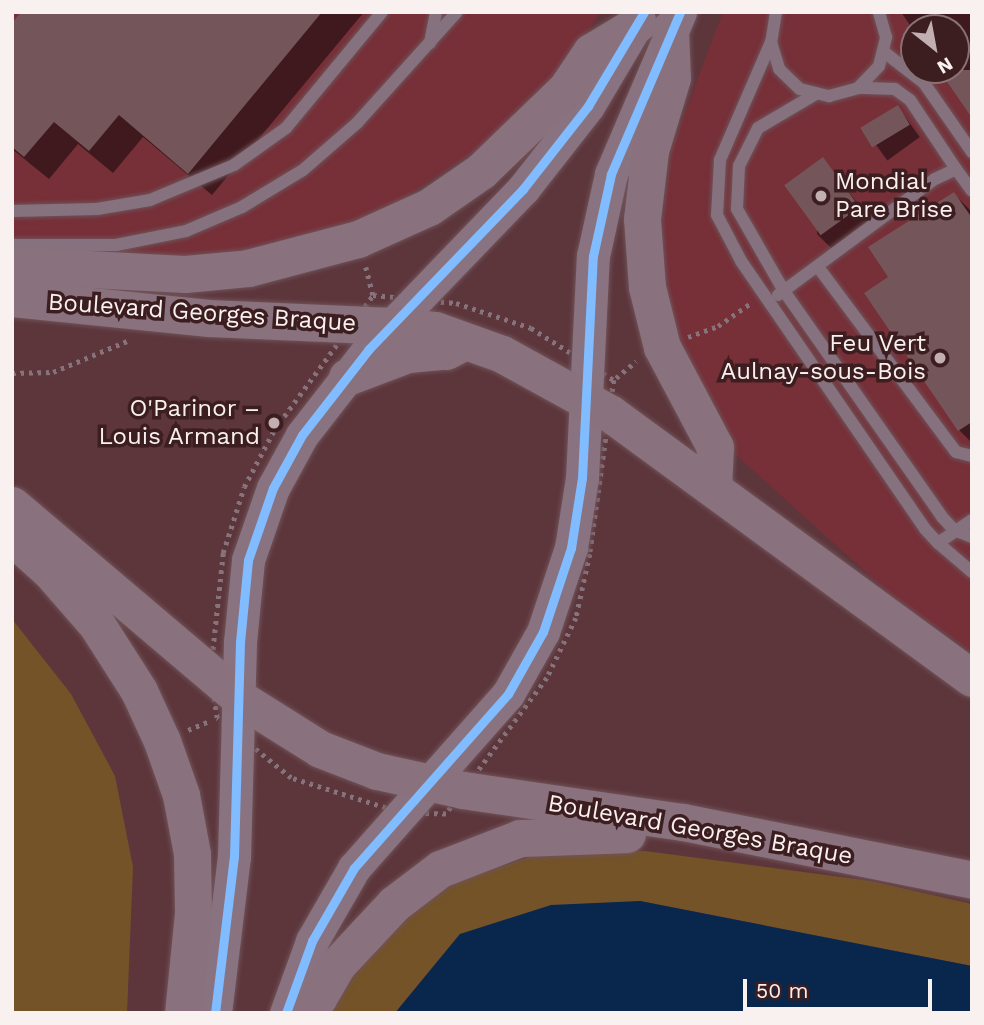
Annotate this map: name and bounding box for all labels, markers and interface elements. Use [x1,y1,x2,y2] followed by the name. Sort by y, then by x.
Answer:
[900,14,970,84] north arrow
[933,52,957,79] text: N
[835,168,953,224] place label: Mondial Pare Brise
[813,188,829,204] marker: Mondial Pare Brise
[47,288,357,338] street label: Boulevard Georges Braque
[721,330,926,386] place label: Feu Vert Aulnay-sous-Bois
[932,350,948,366] marker: Feu Vert Aulnay-sous-Bois
[98,395,260,451] place label: O'Parinor – Louis Armand
[266,415,282,431] marker: O'Parinor – Louis Armand
[545,789,855,871] street label: Boulevard Georges Braque
[746,965,935,1009] scale bar
[756,978,808,1003] text: 50 m

